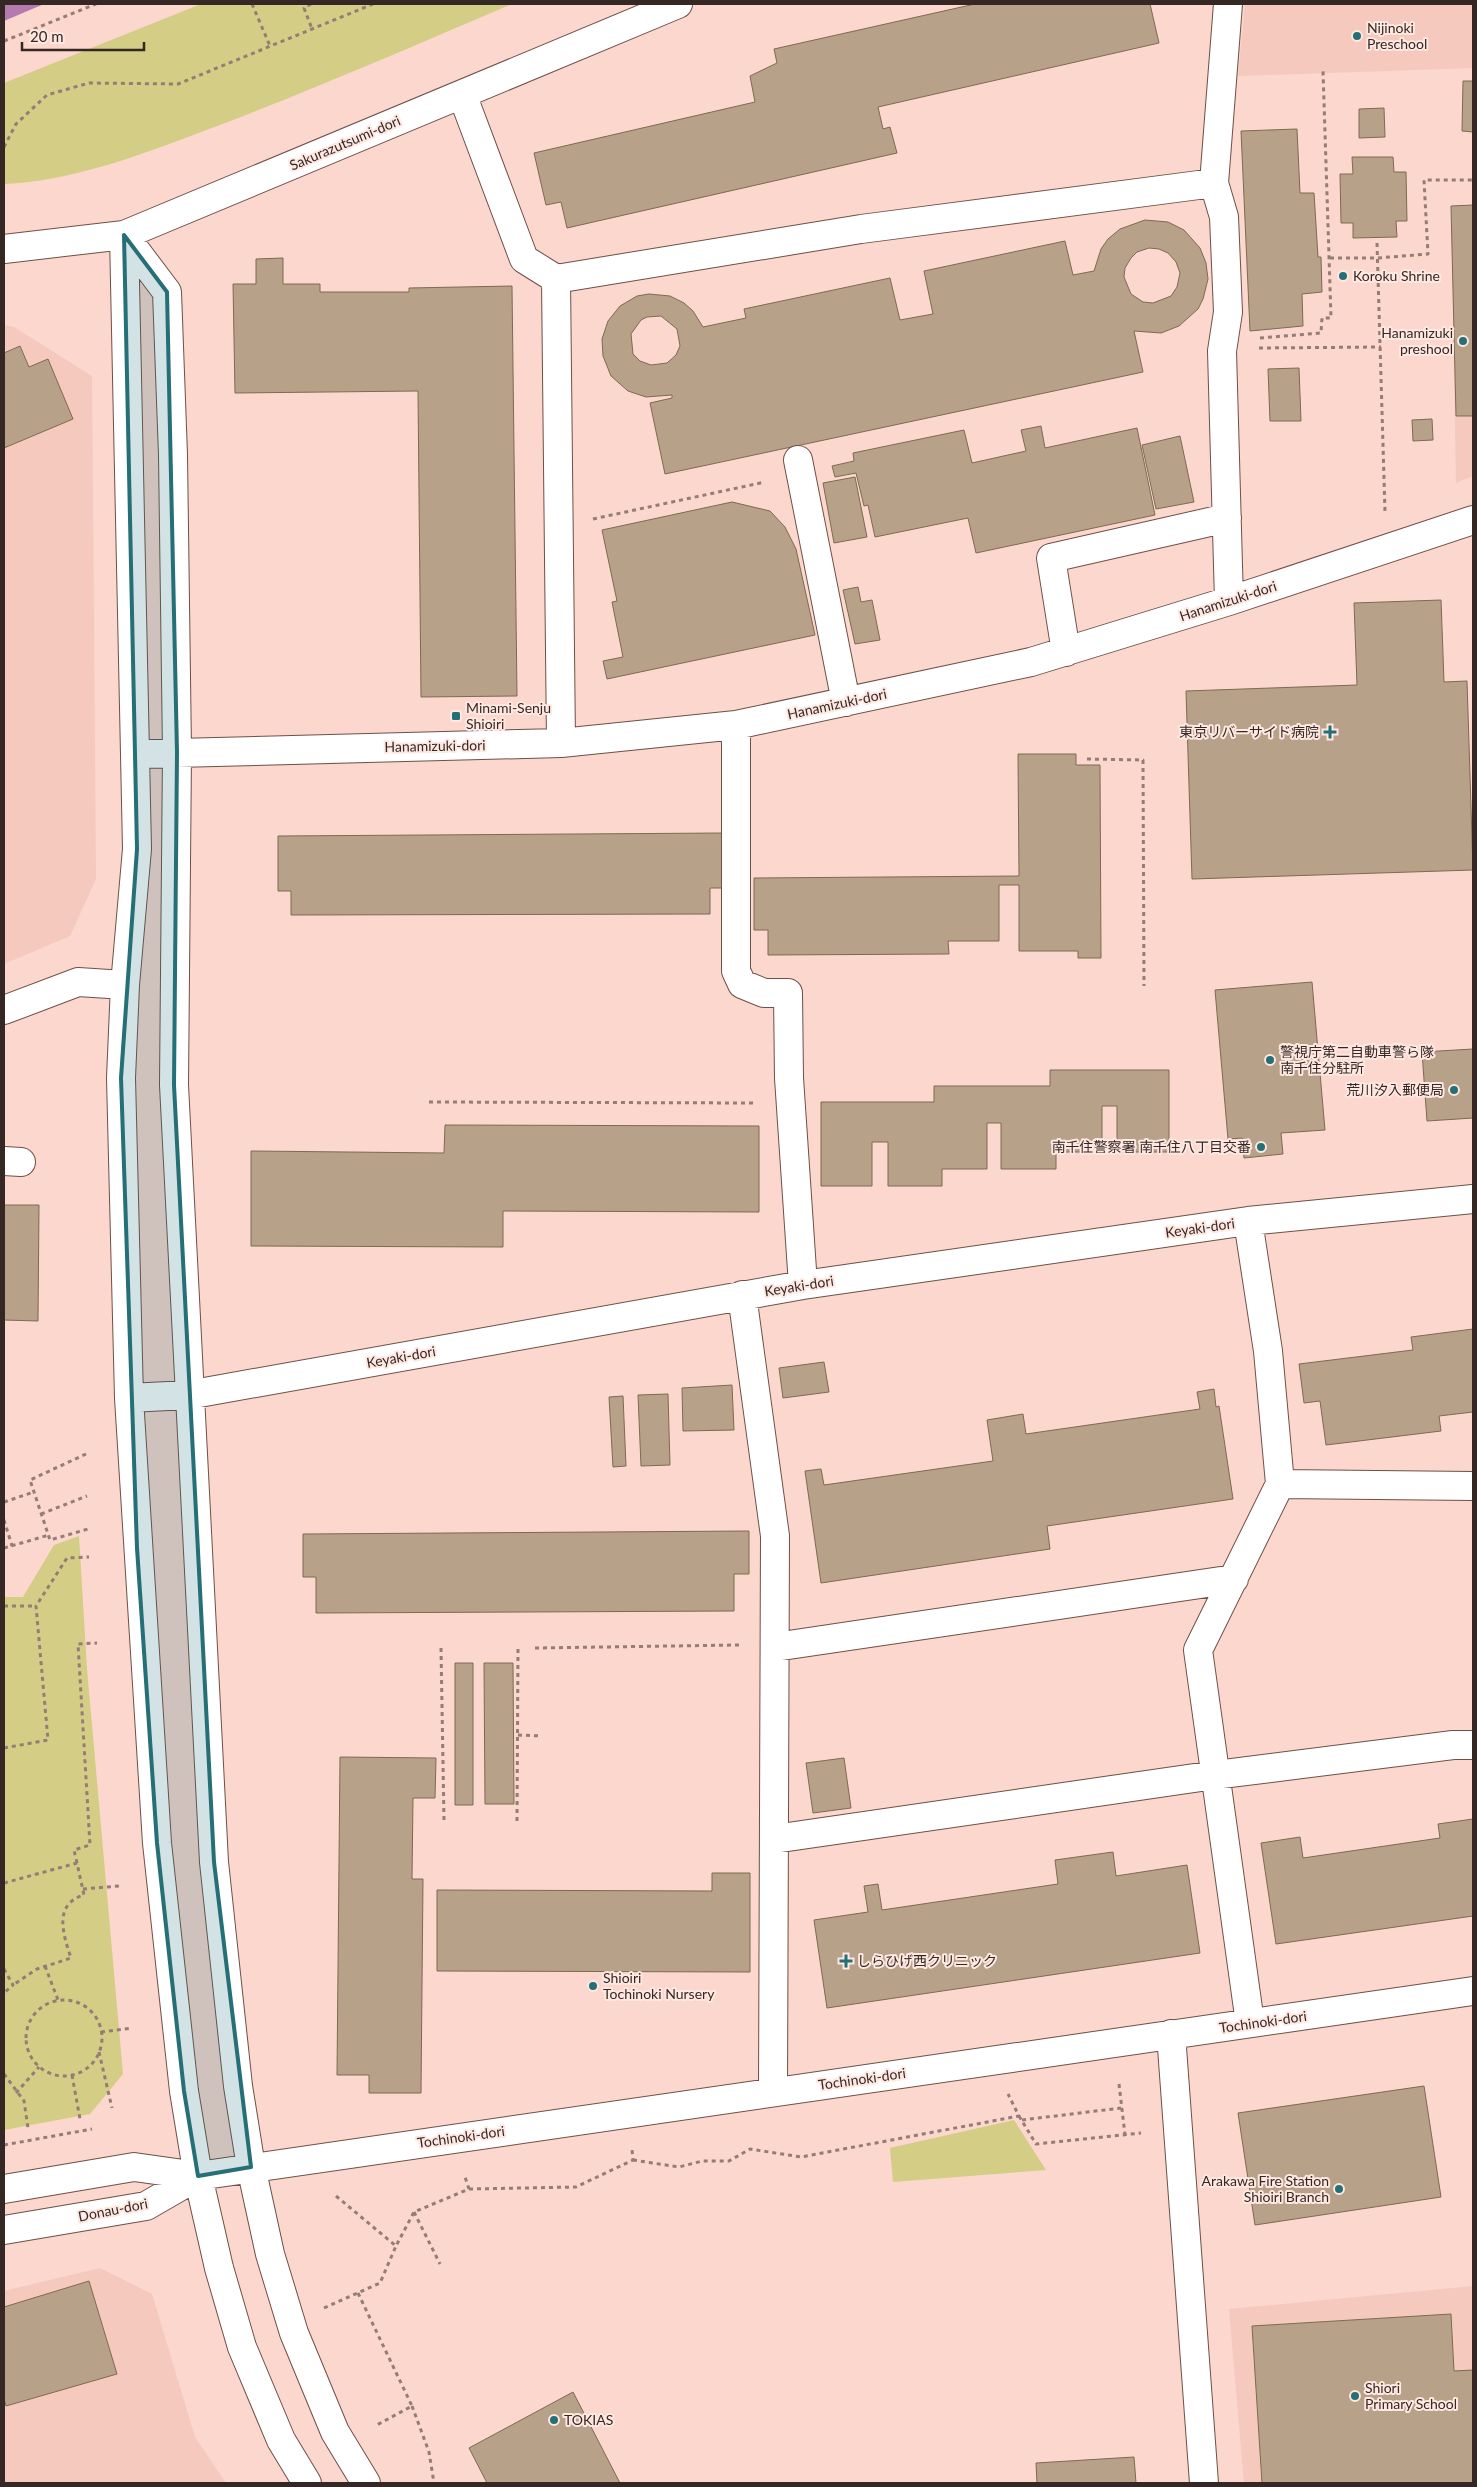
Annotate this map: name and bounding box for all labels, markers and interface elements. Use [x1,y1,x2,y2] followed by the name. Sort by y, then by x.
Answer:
[1367,19,1427,52] place label: Nijinoki Preschool
[22,20,145,52] scale bar
[30,27,64,45] text: 20 m
[1351,30,1363,42] marker: Nijinoki Preschool
[287,112,403,174] street label: Sakurazutsumi-dori
[1353,267,1440,284] place label: Koroku Shrine
[1337,270,1349,282] marker: Koroku Shrine
[1381,324,1453,357] place label: Hanamizuki preshool
[1457,335,1469,347] marker: Hanamizuki preshool
[1177,577,1279,624] street label: Hanamizuki-dori
[786,685,888,722] street label: Hanamizuki-dori
[466,699,551,732] place label: Minami-Senju Shioiri
[450,710,462,722] marker: Minami-Senju Shioiri
[1179,723,1319,740] place label: 東京リバーサイド病院
[1323,725,1337,739] marker: 東京リバーサイド病院
[384,736,486,755] street label: Hanamizuki-dori
[1280,1043,1434,1076] place label: 警視庁第二自動車警ら隊 南千住分駐所
[1264,1054,1276,1066] marker: 警視庁第二自動車警ら隊 南千住分駐所
[1346,1081,1444,1098] place label: 荒川汐入郵便局
[1448,1084,1460,1096] marker: 荒川汐入郵便局
[1051,1138,1251,1155] place label: 南千住警察署 南千住八丁目交番
[1255,1141,1267,1153] marker: 南千住警察署 南千住八丁目交番
[1164,1214,1236,1241] street label: Keyaki-dori
[763,1272,835,1299] street label: Keyaki-dori
[365,1342,437,1371] street label: Keyaki-dori
[857,1952,997,1969] place label: しらひげ西クリニック
[839,1954,853,1968] marker: しらひげ西クリニック
[603,1969,715,2002] place label: Shioiri Tochinoki Nursery
[587,1980,599,1992] marker: Shioiri Tochinoki Nursery
[1218,2007,1308,2036] street label: Tochinoki-dori
[817,2064,907,2093] street label: Tochinoki-dori
[416,2122,506,2151] street label: Tochinoki-dori
[1202,2172,1329,2205] place label: Arakawa Fire Station Shioiri Branch
[1333,2183,1345,2195] marker: Arakawa Fire Station Shioiri Branch
[77,2194,149,2225] street label: Donau-dori
[1365,2379,1457,2412] place label: Shiori Primary School
[1349,2390,1361,2402] marker: Shiori Primary School
[564,2411,613,2428] place label: TOKIAS
[548,2414,560,2426] marker: TOKIAS

